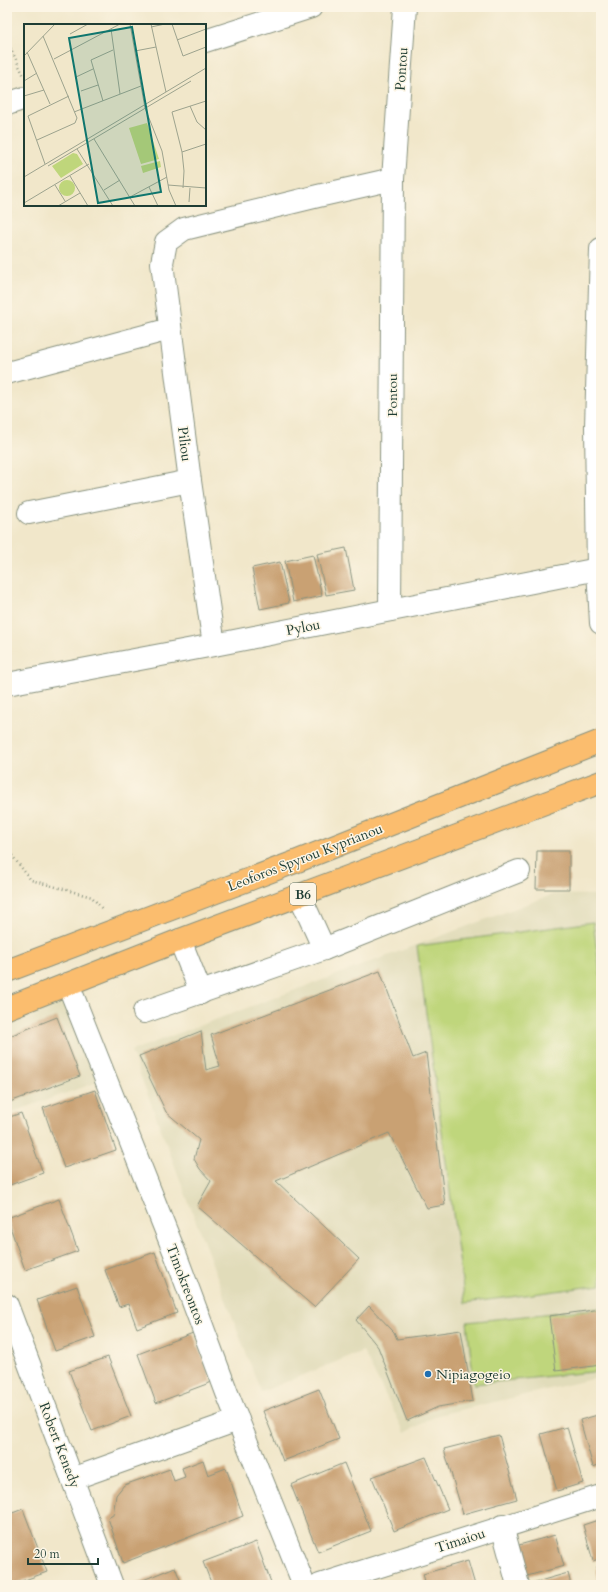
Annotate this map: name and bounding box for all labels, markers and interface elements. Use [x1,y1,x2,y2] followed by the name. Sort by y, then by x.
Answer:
[24,24,206,206] inset map
[391,46,413,91] street label: Pontou
[383,373,402,417] street label: Pontou
[173,426,196,463] street label: Piliou
[284,615,322,640] street label: Pylou
[225,819,386,896] street label: Leoforos Spyrou Kyprianou
[290,883,316,905] road number: B6
[161,1241,210,1327] street label: Timokreontos
[436,1365,511,1384] place label: Nipiagogeio
[423,1369,433,1379] marker: Nipiagogeio
[34,1400,85,1491] street label: Robert Kenedy
[433,1523,488,1557] street label: Timaiou
[28,1540,98,1566] scale bar
[34,1546,61,1562] text: 20 m

